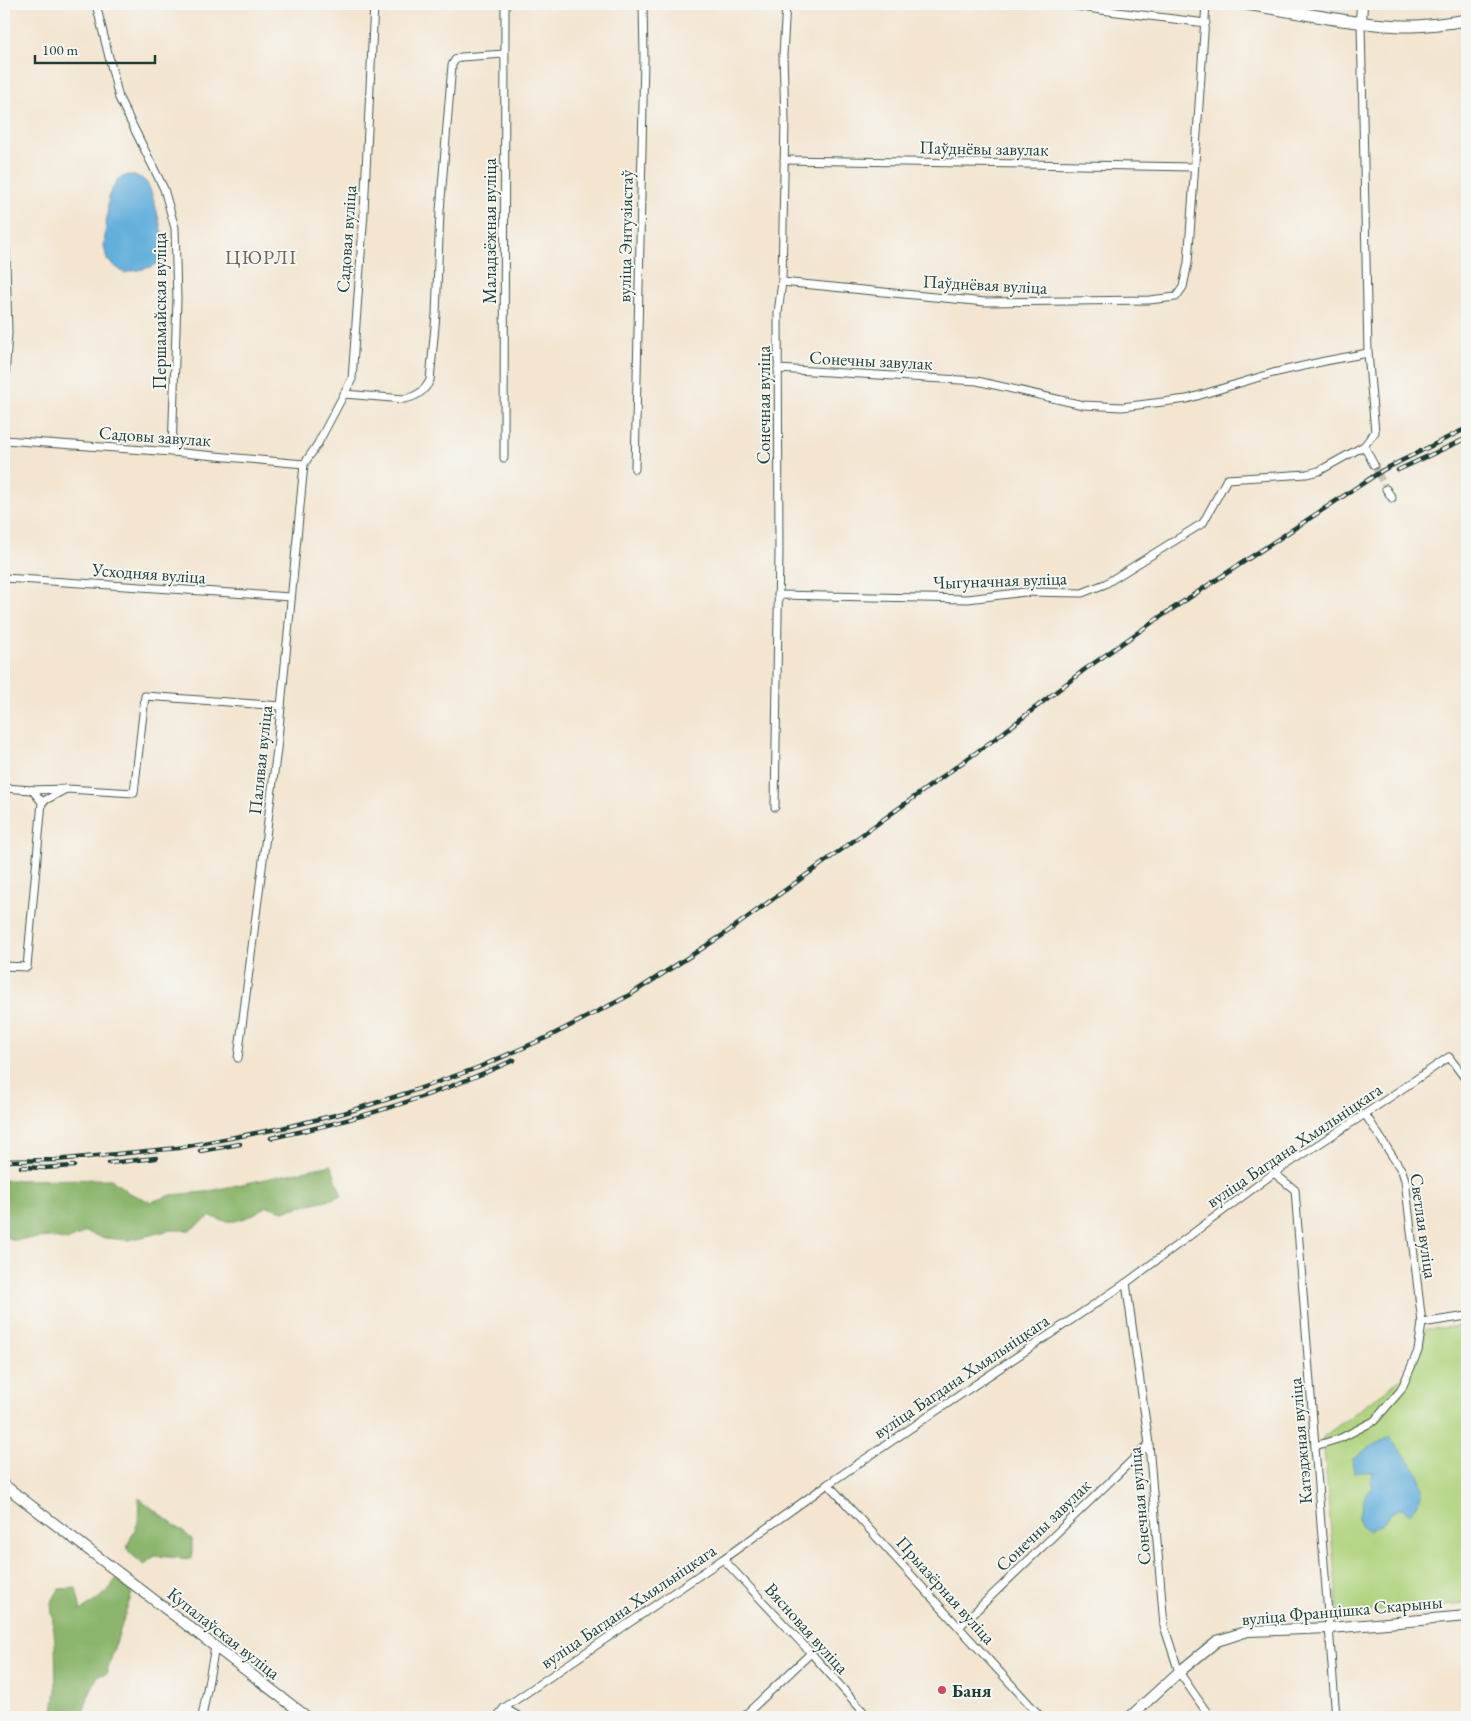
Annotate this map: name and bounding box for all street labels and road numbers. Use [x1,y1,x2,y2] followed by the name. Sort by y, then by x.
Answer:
[919,135,1049,161] street label: Паўднёвы завулак
[478,157,501,304] street label: Маладзёжная вуліца
[612,169,638,303] street label: вуліца Энтузіястаў
[331,184,361,294] street label: Садовая вуліца
[148,232,171,390] street label: Першамайская вуліца
[922,269,1049,299] street label: Паўднёвая вуліца
[752,345,775,464] street label: Сонечная вуліца
[809,345,934,375] street label: Сонечны завулак
[98,421,212,451] street label: Садовы завулак
[90,557,207,588] street label: Усходняя вуліца
[933,566,1068,594] street label: Чыгуначная вуліца
[243,704,277,816] street label: Палявая вуліца
[1202,1077,1387,1212] street label: вуліца Багдана Хмяльніцкага
[1405,1172,1443,1281] street label: Светлая вуліца
[869,1308,1054,1443] street label: вуліца Багдана Хмяльніцкага
[1283,1376,1317,1505] street label: Катэджная вуліца
[1122,1445,1156,1566] street label: Сонечная вуліца
[991,1474,1096,1576] street label: Сонечны завулак
[891,1531,1001,1650] street label: Прыазёрная вуліца
[536,1538,721,1673] street label: вуліца Багдана Хмяльніцкага
[760,1578,854,1679] street label: Вясновая вуліца
[163,1582,286,1685] street label: Купалаўская вуліца
[1241,1590,1443,1630] street label: вуліца Францішка Скарыны

